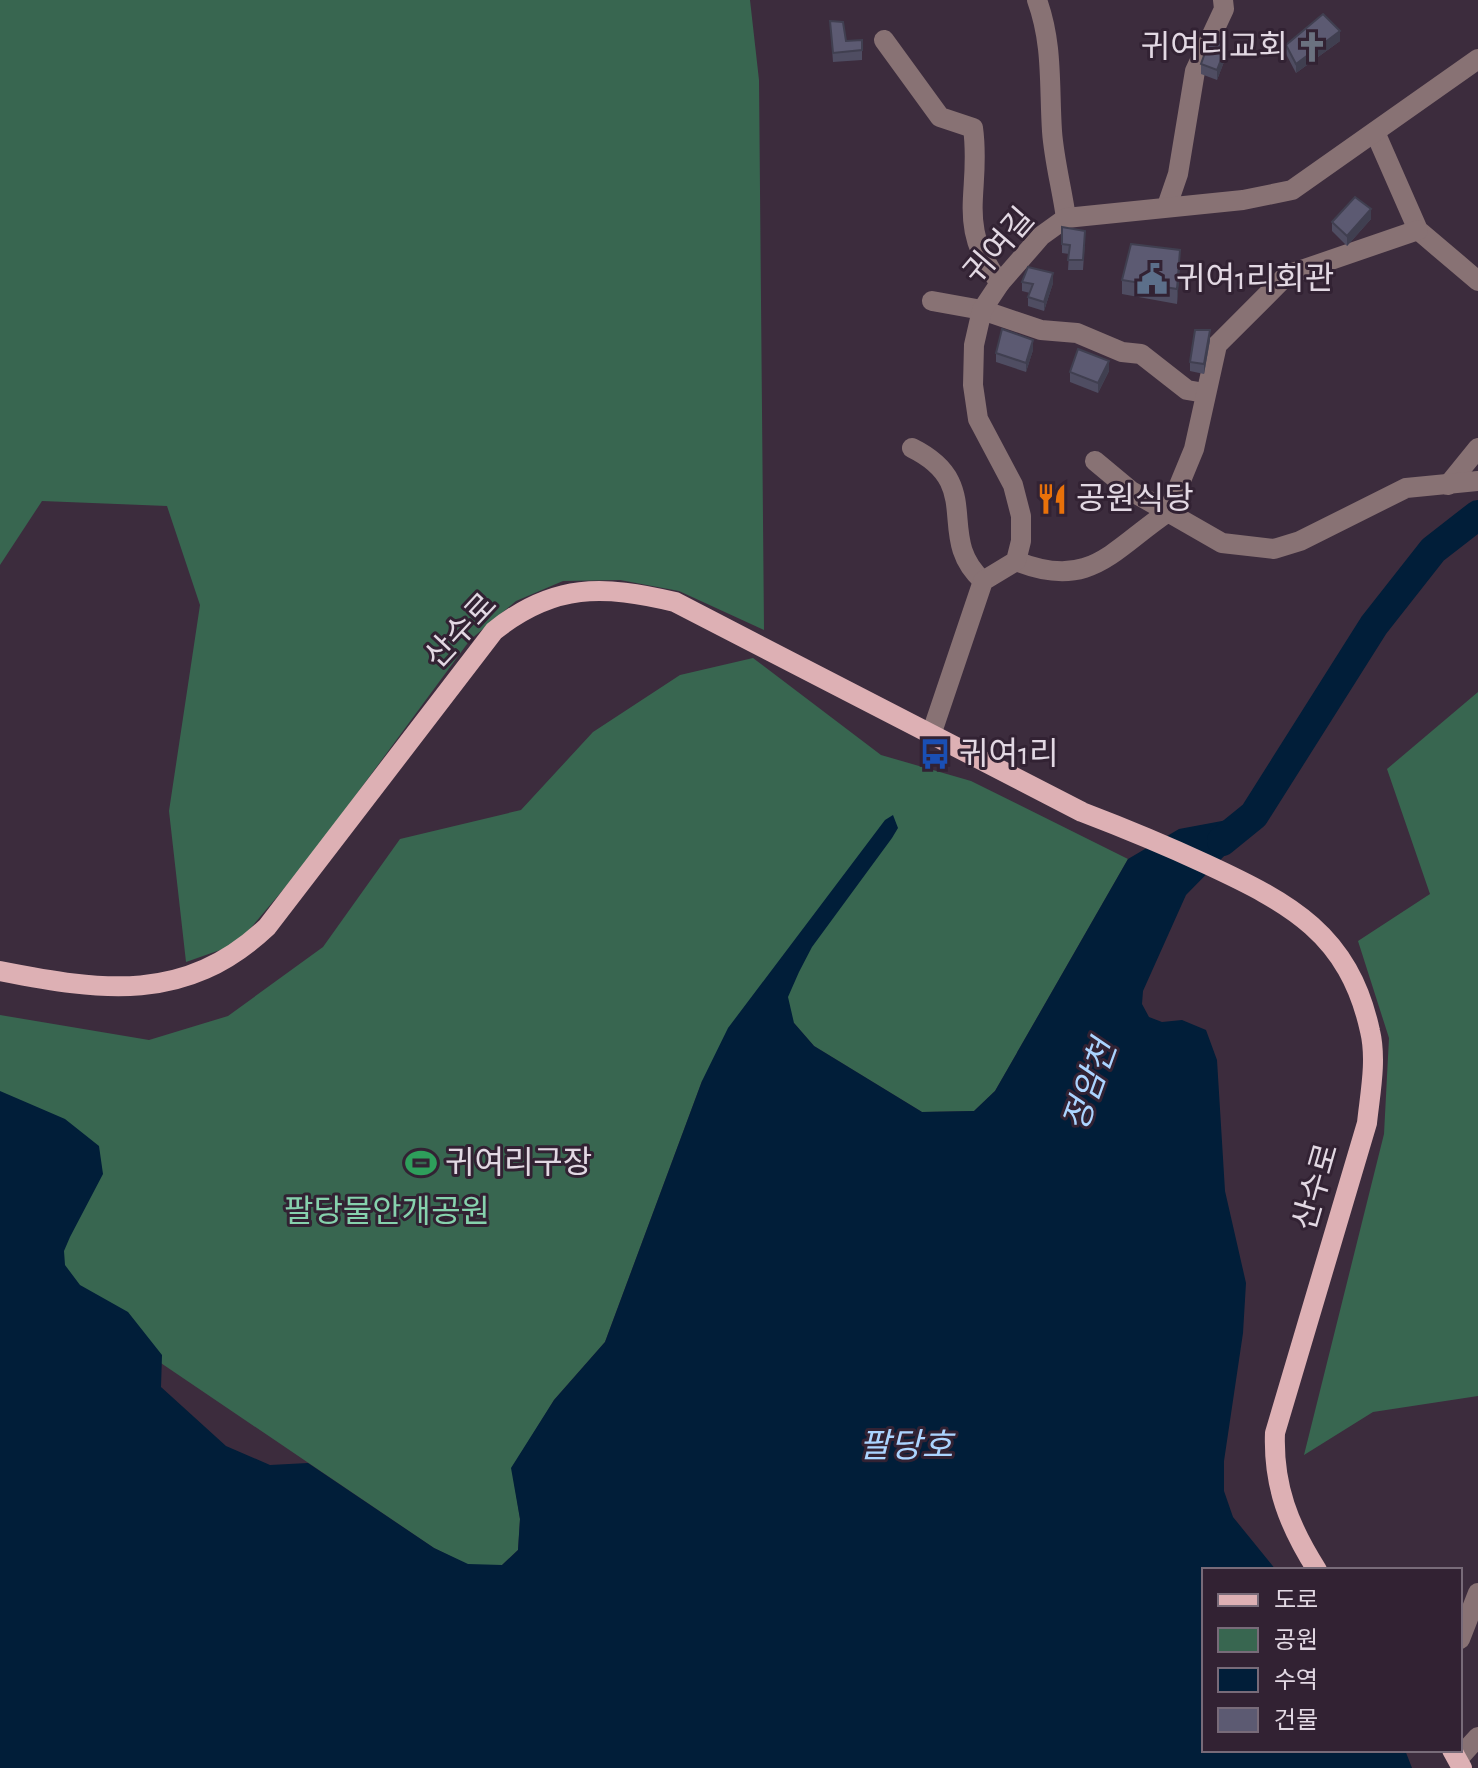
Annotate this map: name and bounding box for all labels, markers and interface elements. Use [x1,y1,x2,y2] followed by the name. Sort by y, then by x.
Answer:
[1141,30,1288,63] place label: 귀여리교회
[1295,30,1329,64] church icon: 귀여리교회
[957,202,1040,290] street label: 귀여길
[1135,262,1169,296] public building icon: 귀여1리회관
[1176,262,1334,295] place label: 귀여1리회관
[1035,482,1069,516] restaurant icon: 공원식당
[1076,482,1194,515] place label: 공원식당
[418,587,503,674] street label: 산수로
[918,737,952,771] bus stop icon: 귀여1리
[959,737,1058,770] place label: 귀여1리
[1057,1032,1124,1136] water label: 정암천
[1287,1140,1344,1234] street label: 산수로
[404,1146,438,1180] sports icon: 귀여리구장
[445,1146,592,1179] place label: 귀여리구장
[284,1195,490,1228] park label: 팔당물안개공원
[859,1428,956,1464] water label: 팔당호
[1202,1568,1462,1752] legend
[1274,1589,1318,1613] text: 도로
[1274,1628,1318,1653] text: 공원
[1274,1668,1318,1693] text: 수역
[1274,1708,1318,1733] text: 건물

